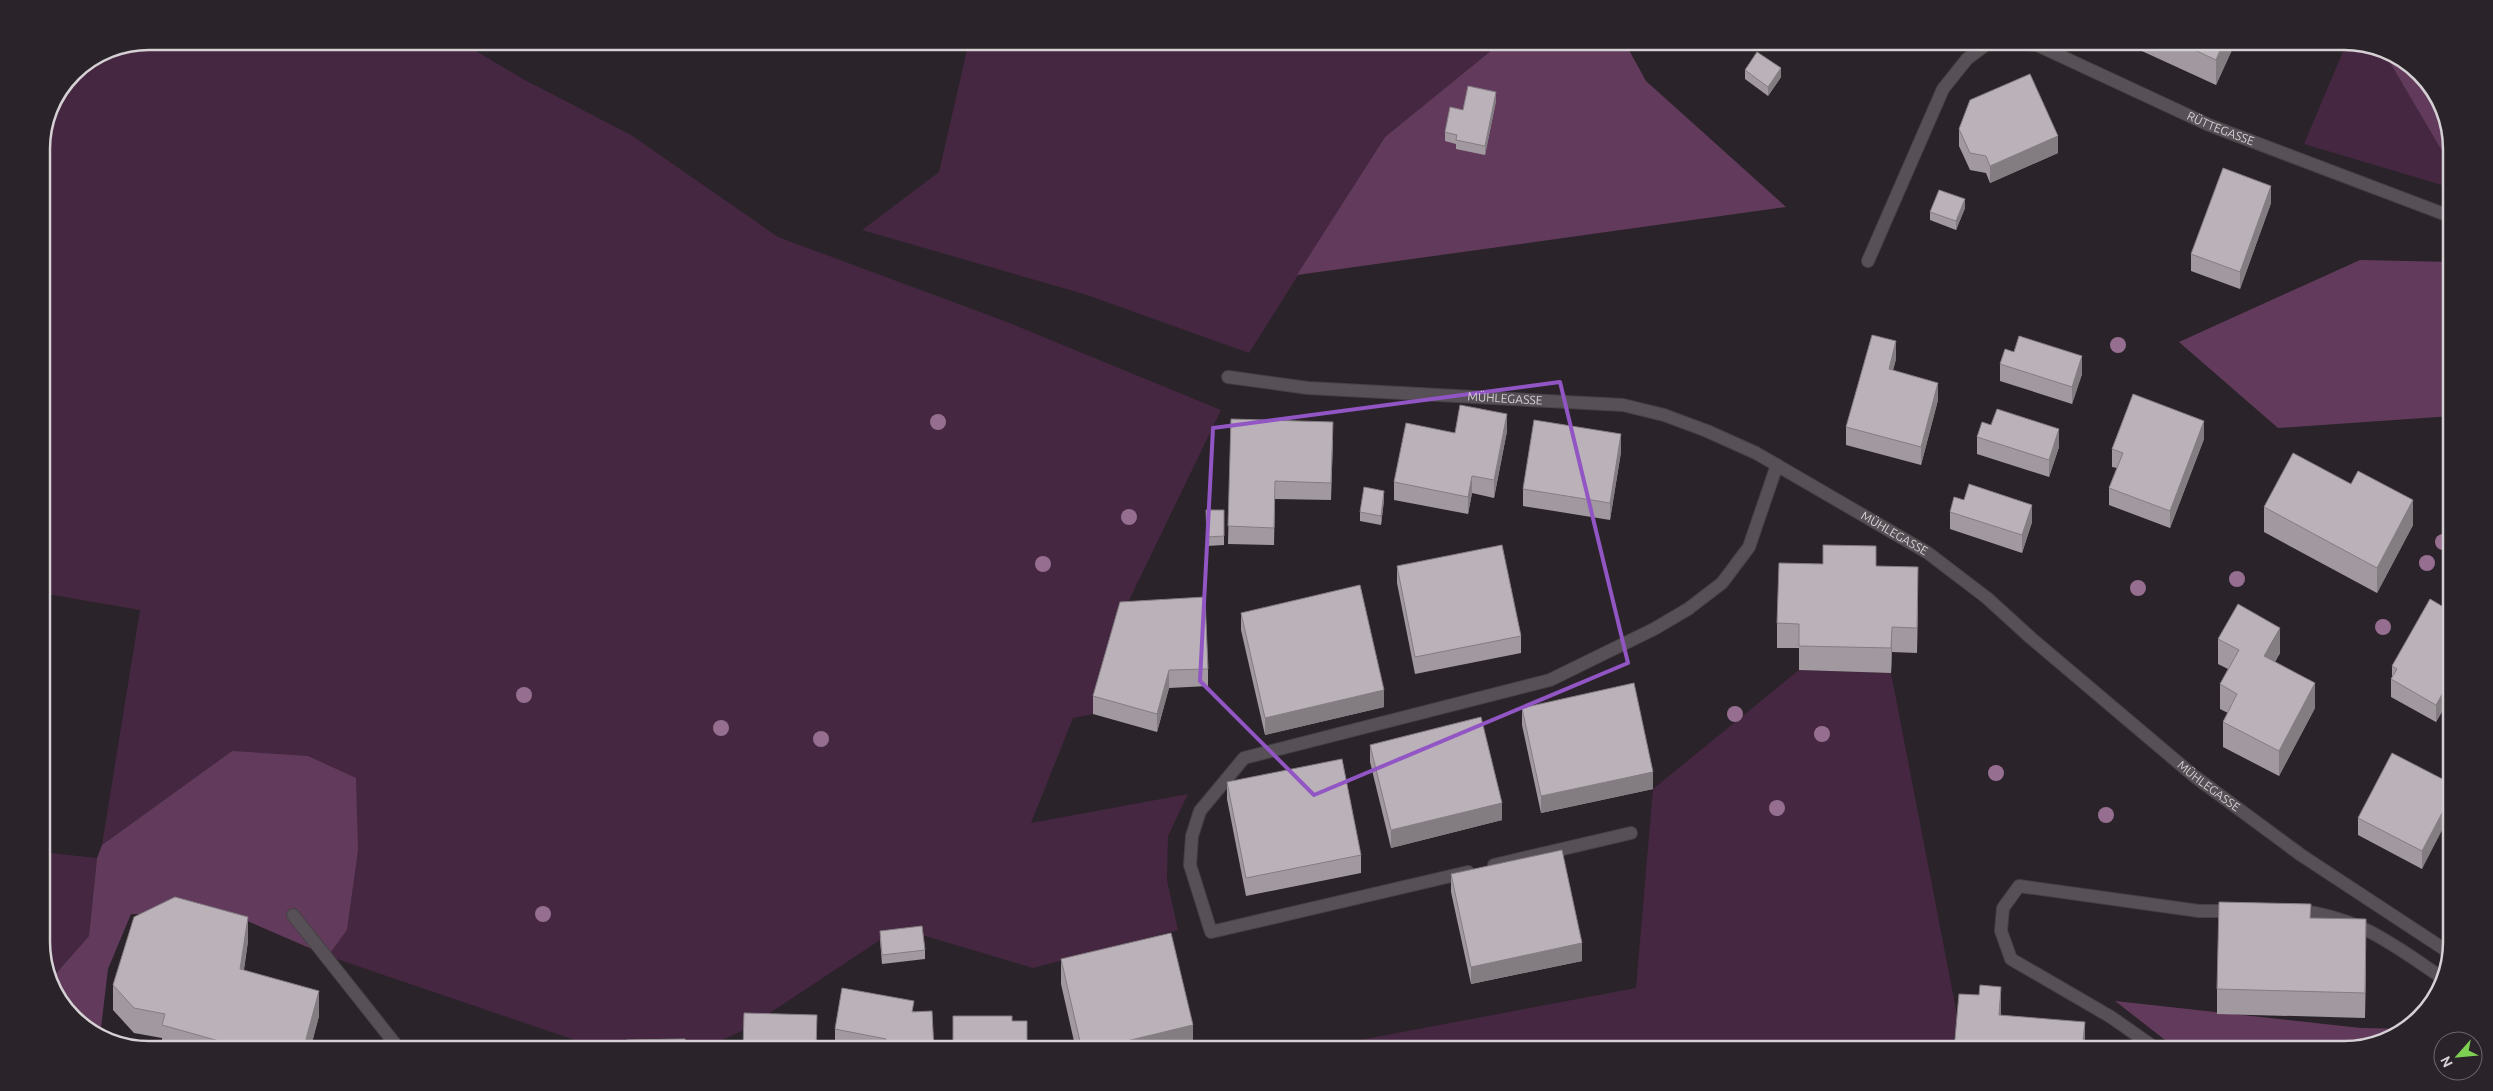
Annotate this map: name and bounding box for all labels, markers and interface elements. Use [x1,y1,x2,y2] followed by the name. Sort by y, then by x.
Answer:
[2185,109,2256,148] street label: RÜTTEGASSE
[1467,390,1543,407] street label: MÜHLEGASSE
[1859,509,1930,558] street label: MÜHLEGASSE
[2175,758,2243,814] street label: MÜHLEGASSE
[2433,1031,2483,1081] north arrow
[2437,1054,2456,1070] text: N

